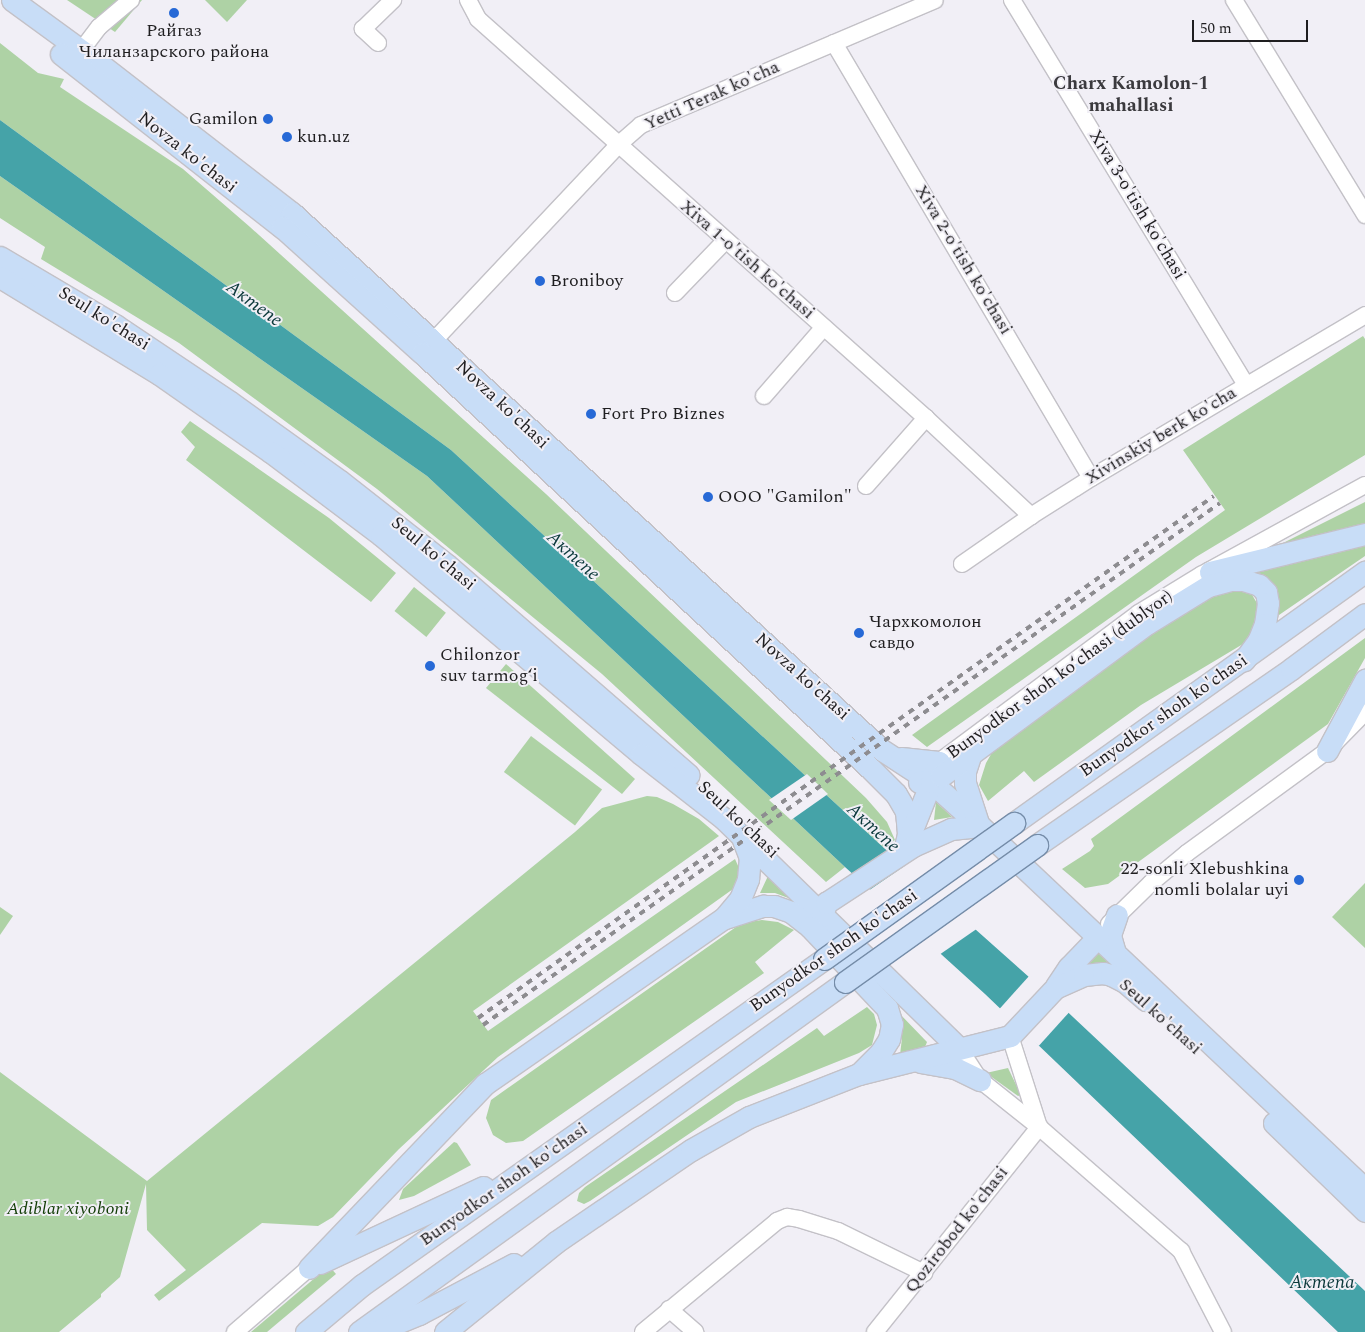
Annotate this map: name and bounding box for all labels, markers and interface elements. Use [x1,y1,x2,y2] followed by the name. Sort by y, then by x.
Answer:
[168,7,180,19] marker: Райгаз Чиланзарского района
[1195,10,1311,42] scale bar
[1200,17,1232,40] text: 50 m
[79,21,269,64] place label: Райгаз Чиланзарского района
[641,57,783,135] street label: Yetti Terak ko'cha
[1053,73,1209,117] district label: Charx Kamolon-1 mahallasi
[133,108,241,198] street label: Novza ko'chasi
[189,108,258,130] place label: Gamilon
[262,113,274,125] marker: Gamilon
[297,126,350,148] place label: kun.uz
[1084,126,1190,284] street label: Xiva 3-o'tish ko'chasi
[281,131,293,143] marker: kun.uz
[910,181,1016,339] street label: Xiva 2-o'tish ko'chasi
[675,196,819,324] street label: Xiva 1-o'tish ko'chasi
[550,270,623,292] place label: Broniboy
[534,275,546,287] marker: Broniboy
[221,276,287,332] water label: Актепе
[54,282,154,356] street label: Seul ko'chasi
[451,356,553,454] street label: Novza ko'chasi
[1082,382,1240,490] street label: Xivinskiy berk ko'cha
[601,403,725,425] place label: Fort Pro Biznes
[585,408,597,420] marker: Fort Pro Biznes
[718,486,852,508] place label: ООО "Gamilon"
[702,491,714,503] marker: ООО "Gamilon"
[386,512,480,596] street label: Seul ko'chasi
[542,526,604,586] water label: Актепе
[943,586,1177,764] street label: Bunyodkor shoh koʻchasi (dublyor)
[869,612,982,654] place label: Чархкомолон савдо
[853,627,865,639] marker: Чархкомолон савдо
[750,629,854,725] street label: Novza ko'chasi
[440,645,538,688] place label: Chilonzor suv tarmog‘i
[1076,650,1252,782] street label: Bunyodkor shoh ko'chasi
[424,660,436,672] marker: Chilonzor suv tarmog‘i
[693,777,783,863] street label: Seul ko'chasi
[842,798,904,858] water label: Актепе
[1121,859,1289,902] place label: 22-sonli Xlebushkina nomli bolalar uyi
[1293,874,1305,886] marker: 22-sonli Xlebushkina nomli bolalar uyi
[746,885,922,1017] street label: Bunyodkor shoh ko'chasi
[1114,974,1206,1060] street label: Seul ko'chasi
[416,1119,592,1251] street label: Bunyodkor shoh ko'chasi
[901,1162,1013,1298] street label: Qozirobod ko'chasi
[7,1198,129,1220] park label: Adiblar xiyoboni
[1289,1272,1355,1294] water label: Актепа

